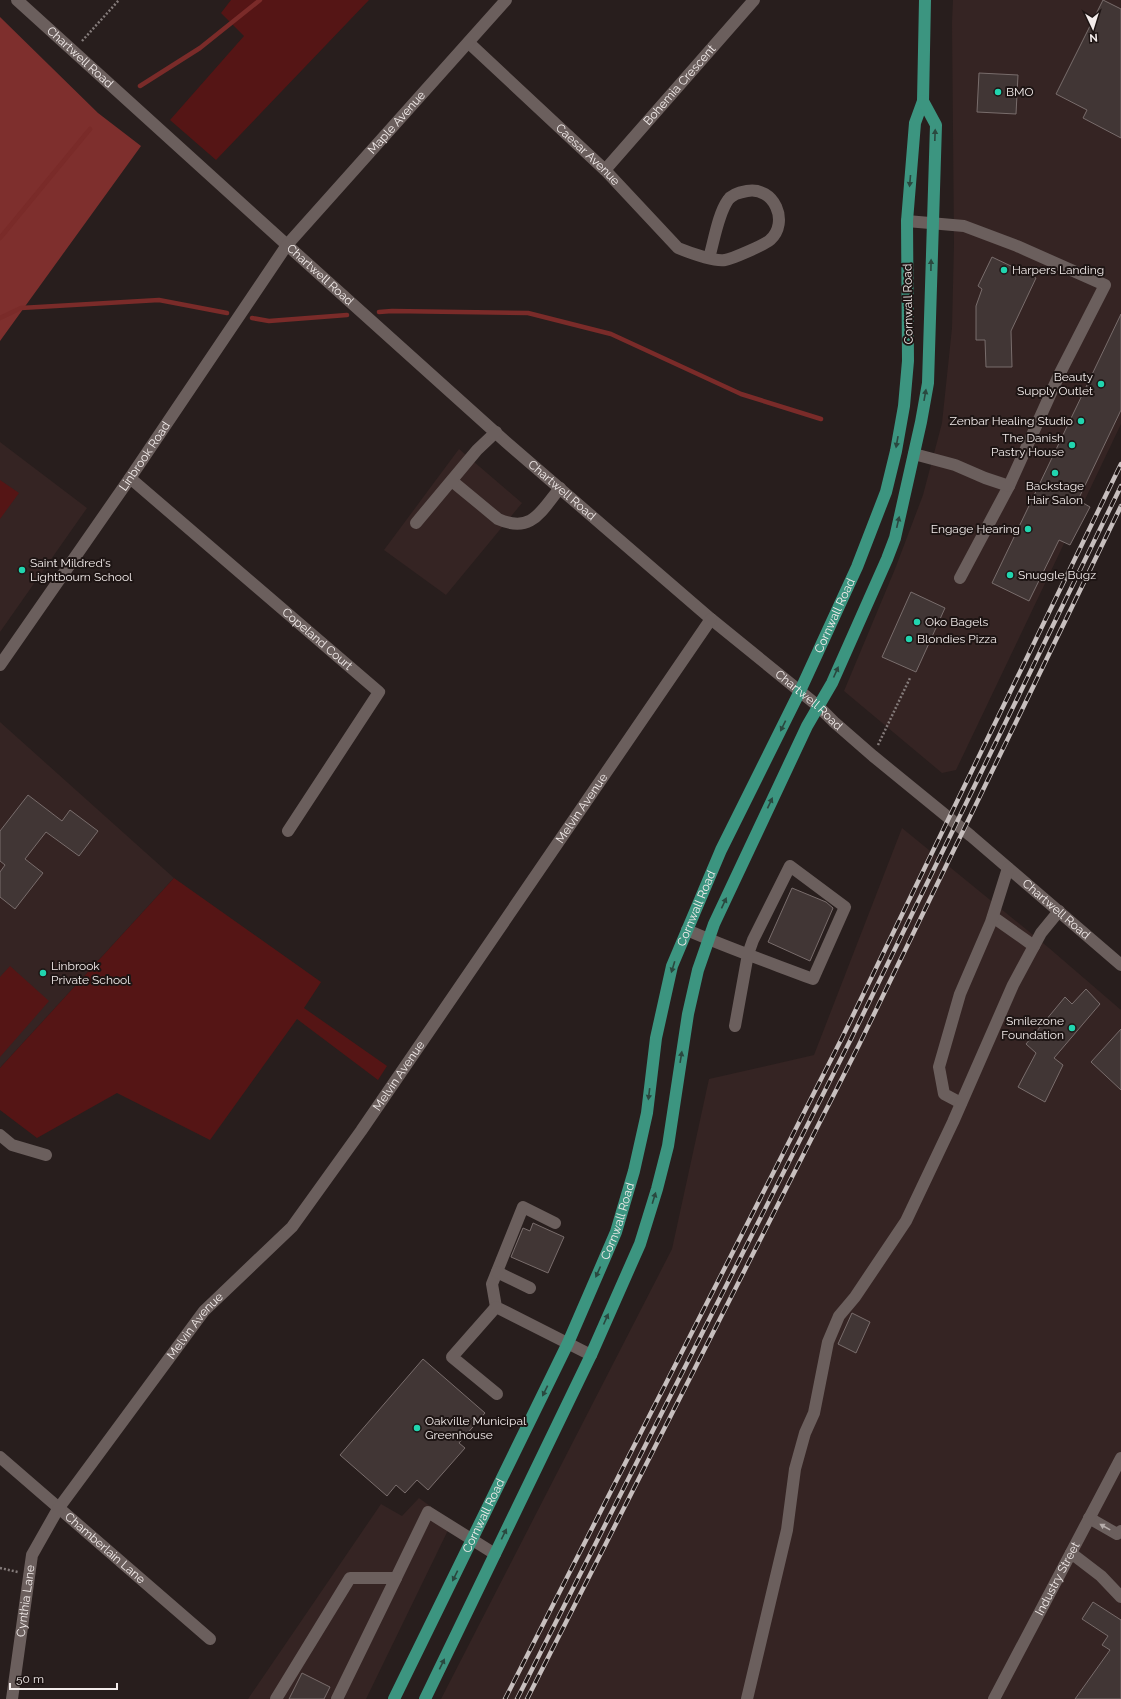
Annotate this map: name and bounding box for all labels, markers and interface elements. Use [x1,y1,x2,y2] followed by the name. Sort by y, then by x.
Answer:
[1073,8,1113,48] north arrow
[44,23,116,91] street label: Chartwell Road
[1089,31,1098,44] text: N
[641,42,718,128] street label: Bohemia Crescent
[1006,85,1034,99] place label: BMO
[993,87,1003,97] marker: BMO
[365,88,428,157] street label: Maple Avenue
[553,121,623,188] street label: Caesar Avenue
[932,128,938,141] one-way arrow
[907,175,914,187] one-way arrow
[284,241,356,308] street label: Chartwell Road
[928,259,935,271] one-way arrow
[1012,263,1104,277] place label: Harpers Landing
[900,264,916,344] street label: Cornwall Road
[999,265,1009,275] marker: Harpers Landing
[1017,370,1093,398] place label: Beauty Supply Outlet
[1096,379,1106,389] marker: Beauty Supply Outlet
[923,389,929,401] one-way arrow
[949,414,1073,428] place label: Zenbar Healing Studio
[1076,416,1086,426] marker: Zenbar Healing Studio
[116,419,173,494] street label: Linbrook Road
[991,431,1064,459] place label: The Danish Pastry House
[894,435,900,448] one-way arrow
[1067,440,1077,450] marker: The Danish Pastry House
[525,457,599,523] street label: Chartwell Road
[1050,468,1060,478] marker: Backstage Hair Salon
[1026,479,1084,507] place label: Backstage Hair Salon
[896,516,902,528] one-way arrow
[931,522,1020,536] place label: Engage Hearing
[1023,524,1033,534] marker: Engage Hearing
[30,556,133,584] place label: Saint Mildred's Lightbourn School
[17,565,27,575] marker: Saint Mildred's Lightbourn School
[1018,568,1096,582] place label: Snuggle Bugz
[1005,570,1015,580] marker: Snuggle Bugz
[811,576,858,655] street label: Cornwall Road
[279,605,355,673] street label: Copeland Court
[925,615,989,629] place label: Oko Bagels
[912,617,922,627] marker: Oko Bagels
[917,632,997,646] place label: Blondies Pizza
[904,634,914,644] marker: Blondies Pizza
[834,665,840,677] one-way arrow
[772,667,845,733] street label: Chartwell Road
[780,720,786,732] one-way arrow
[553,771,610,846] street label: Melvin Avenue
[767,798,773,809] one-way arrow
[674,869,718,948] street label: Cornwall Road
[1019,876,1093,942] street label: Chartwell Road
[721,898,727,909] one-way arrow
[51,959,131,987] place label: Linbrook Private School
[670,961,676,973] one-way arrow
[38,968,48,978] marker: Linbrook Private School
[1001,1014,1064,1042] place label: Smilezone Foundation
[1067,1023,1077,1033] marker: Smilezone Foundation
[370,1038,428,1113] street label: Melvin Avenue
[678,1051,684,1063] one-way arrow
[646,1088,652,1100] one-way arrow
[598,1181,637,1262] street label: Cornwall Road
[651,1192,657,1204] one-way arrow
[595,1267,601,1279] one-way arrow
[164,1290,226,1362] street label: Melvin Avenue
[604,1313,610,1325] one-way arrow
[542,1385,548,1396] one-way arrow
[425,1414,527,1442] place label: Oakville Municipal Greenhouse
[412,1423,422,1433] marker: Oakville Municipal Greenhouse
[460,1476,508,1555] street label: Cornwall Road
[62,1509,148,1587] street label: Chamberlain Lane
[1099,1524,1111,1531] one-way arrow
[501,1528,507,1540] one-way arrow
[1032,1539,1083,1618] street label: Industry Street
[14,1564,38,1638] street label: Cynthia Lane
[452,1570,458,1581] one-way arrow
[438,1658,445,1670] one-way arrow
[10,1665,117,1691] scale bar
[16,1672,44,1686] text: 50 m

